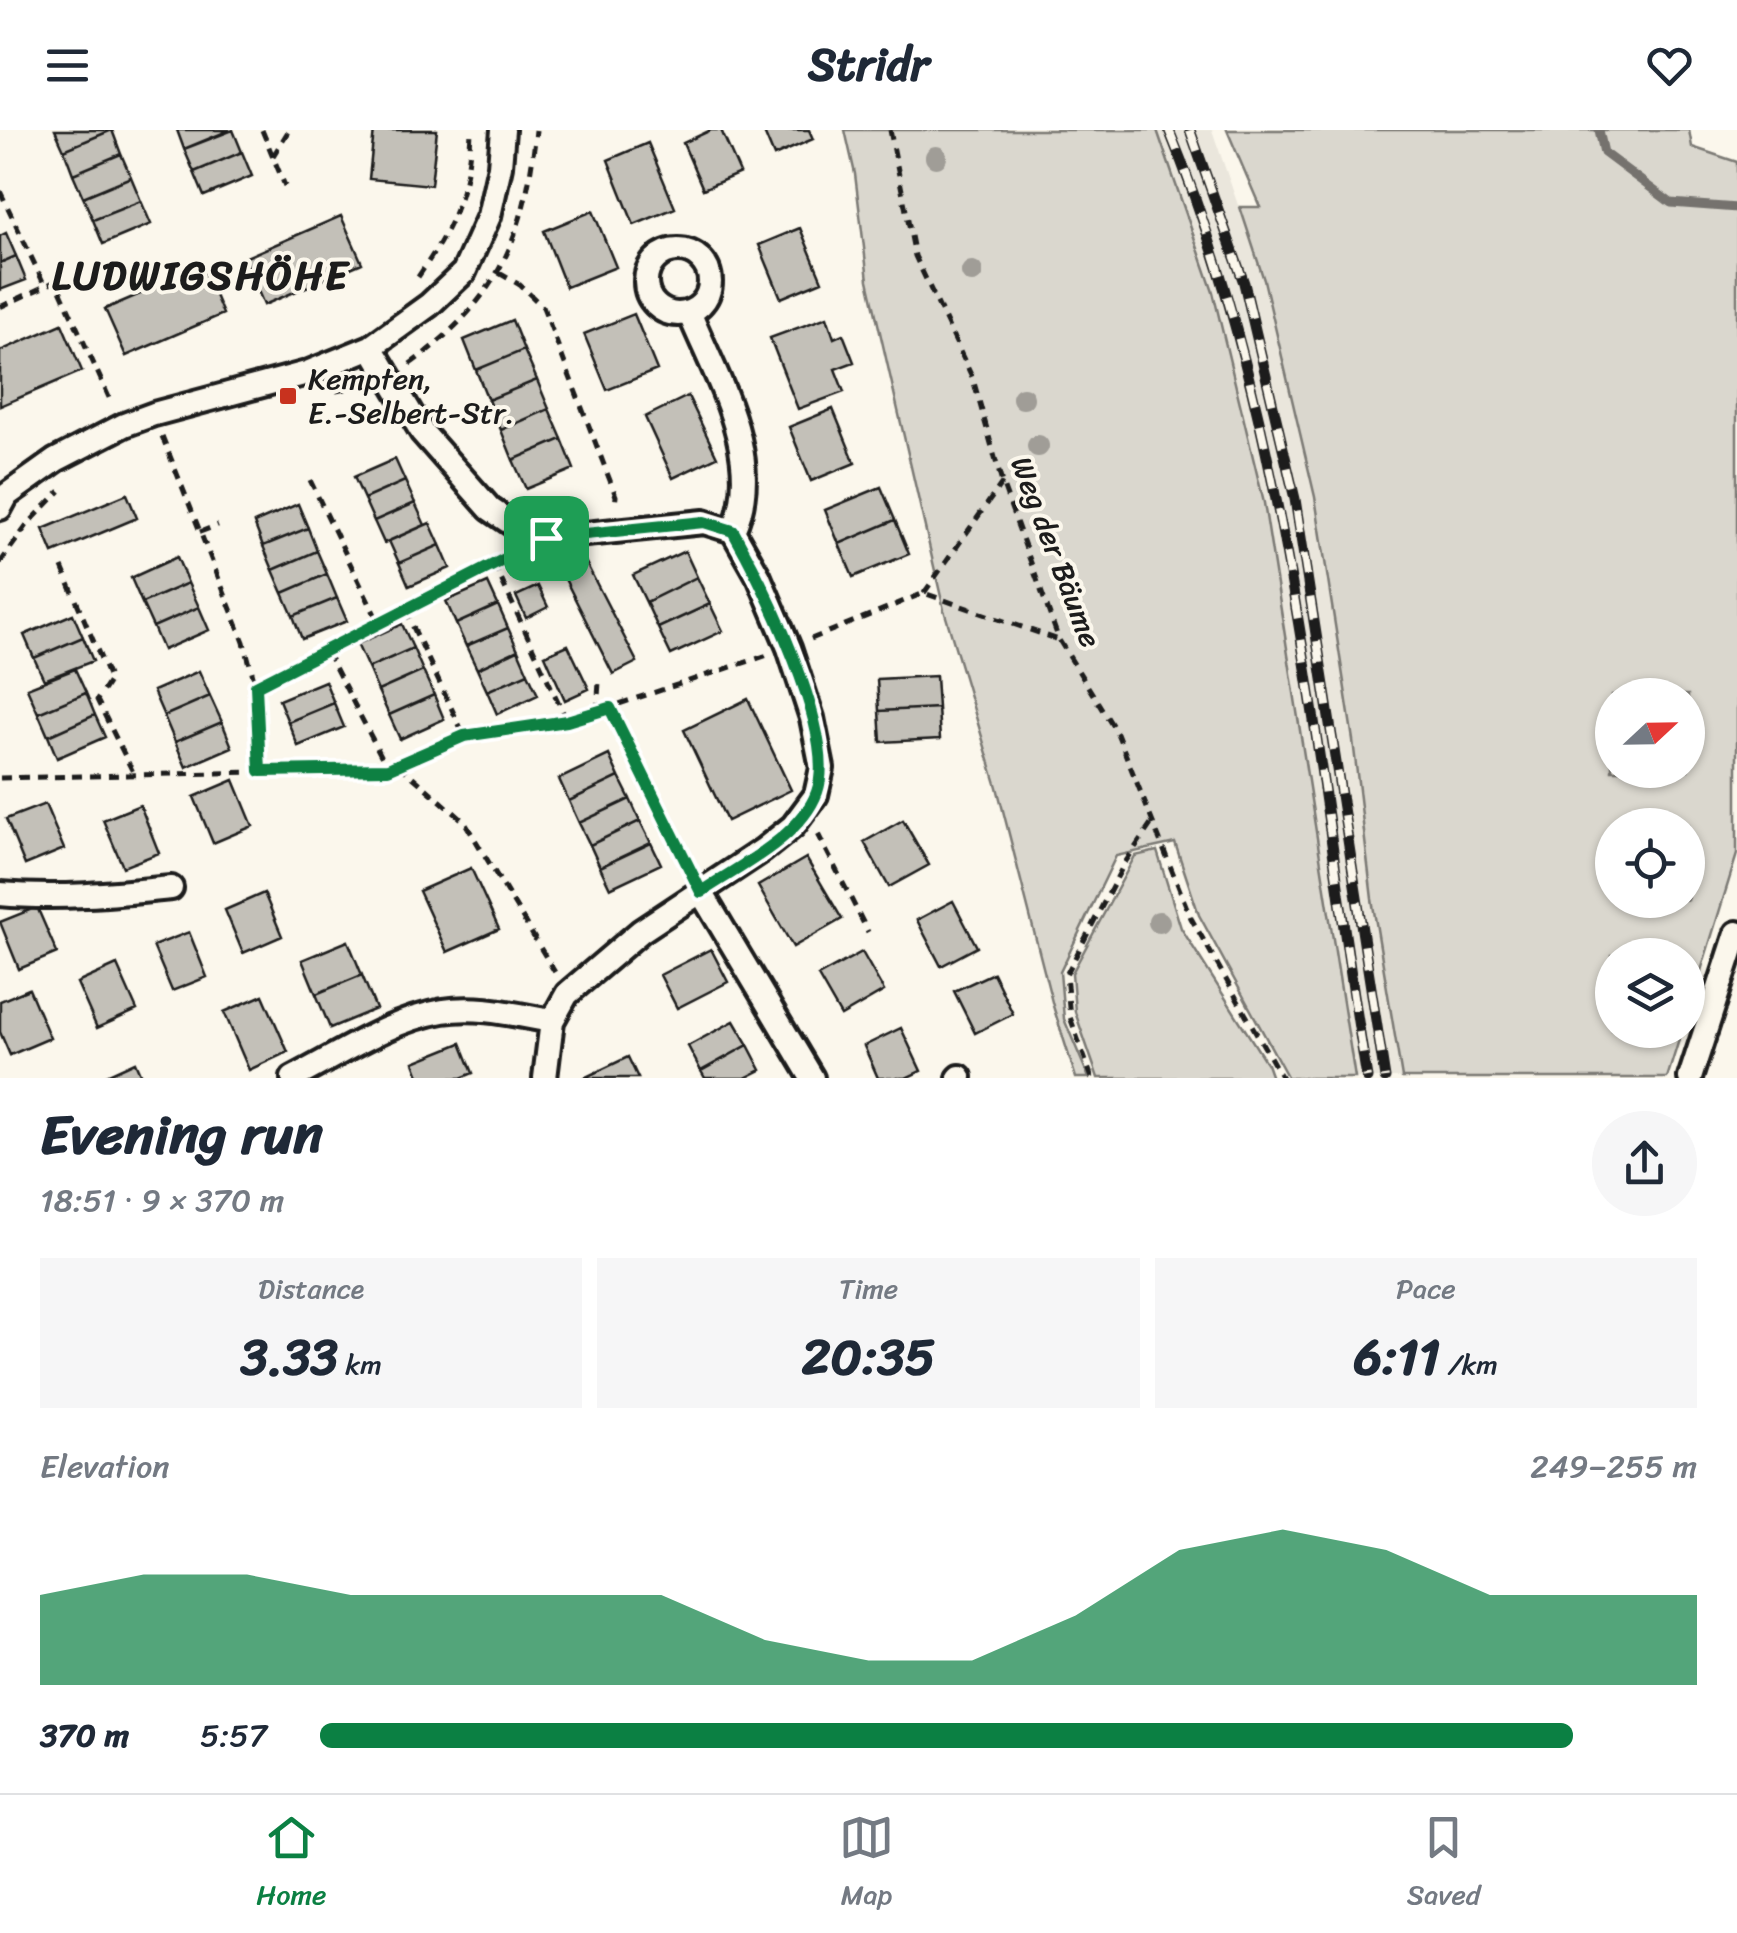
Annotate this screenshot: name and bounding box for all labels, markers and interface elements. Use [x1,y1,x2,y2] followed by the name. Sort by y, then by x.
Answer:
[808,25,929,105] text: Stridr
[40,38,95,93] icon: menu
[1642,38,1697,93] icon: heart
[52,240,350,311] district label: LUDWIGSHÖHE
[308,352,515,440] place label: Kempten, E.-Selbert-Str.
[277,385,299,407] marker: Kempten, E.-Selbert-Str.
[995,448,1117,656] street label: Weg der Bäume
[504,496,589,581] pin
[519,511,574,566] icon: arrive
[1595,678,1705,788] north arrow
[1595,678,1705,1048] map controls
[1595,808,1705,918] button: locate
[1595,938,1705,1048] button: layers
[40,1086,323,1183] text: Evening run
[1592,1111,1697,1216] button: share
[40,1172,284,1229] text: 18:51 · 9 × 370 m
[258,1264,364,1313] text: Distance
[839,1264,898,1313] text: Time
[1396,1264,1456,1313] text: Pace
[241,1313,338,1402] text: 3.33
[802,1313,935,1402] text: 20:35
[1354,1313,1440,1402] text: 6:11
[338,1340,382,1389] text: km
[1440,1340,1498,1389] text: /km
[40,1438,170,1495] text: Elevation
[1530,1438,1697,1495] text: 249–255 m
[40,1707,129,1764] text: 370 m
[200,1707,267,1764] text: 5:57
[256,1810,326,1919] tab: Home
[839,1810,894,1919] tab: Map
[1407,1810,1481,1919] tab: Saved

